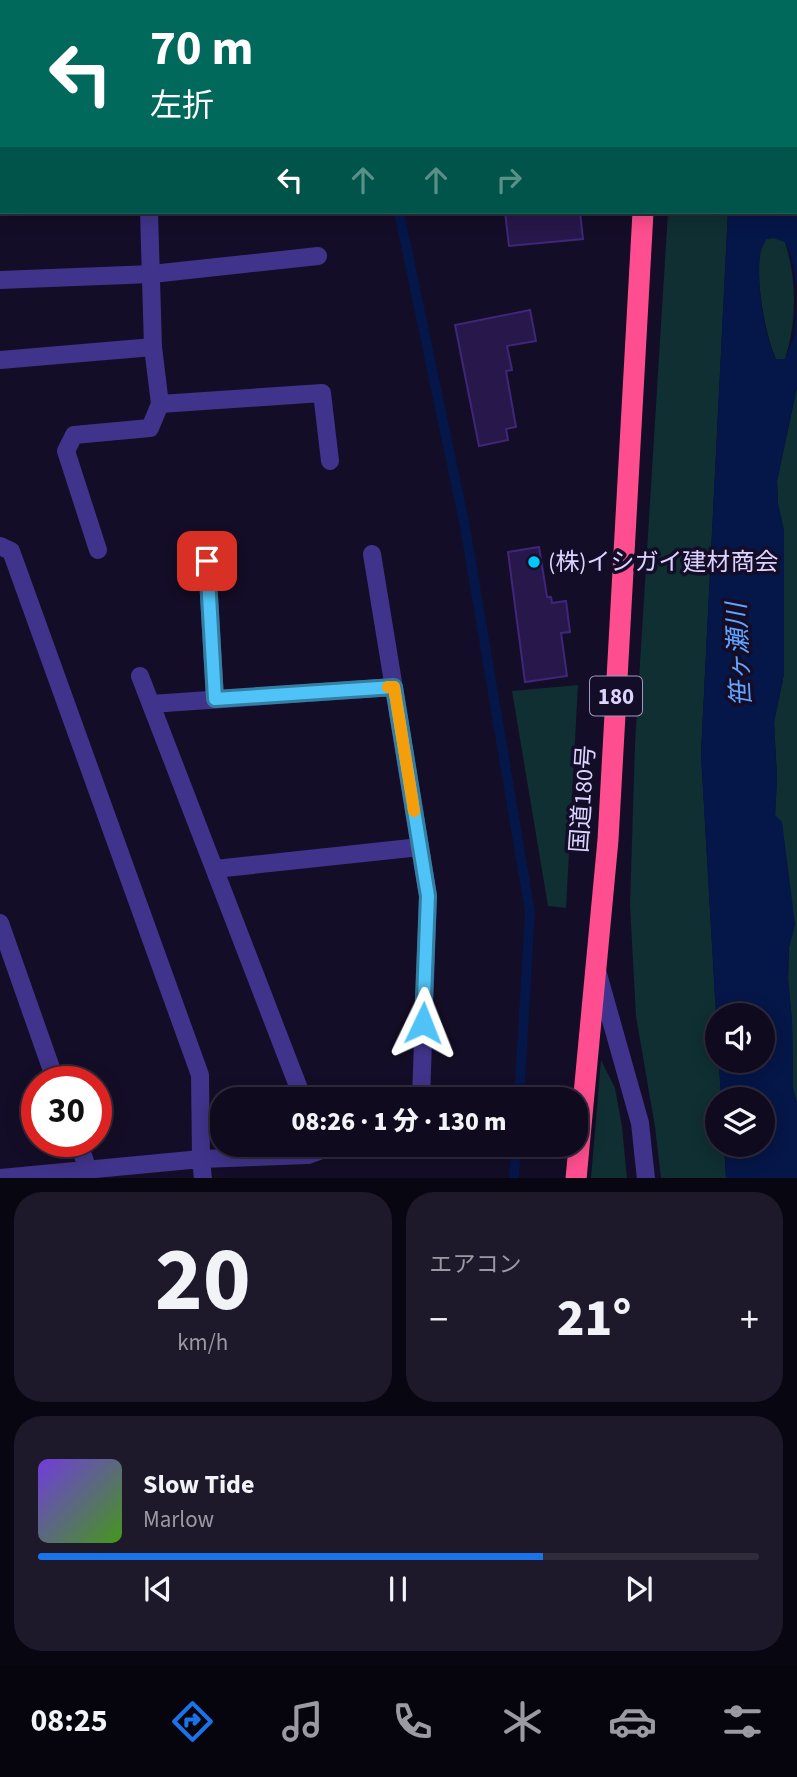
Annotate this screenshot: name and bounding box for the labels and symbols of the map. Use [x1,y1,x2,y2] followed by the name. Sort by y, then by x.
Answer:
[177,531,237,591] pin
[548,545,779,580] place label: (株)イシガイ建材商会
[526,554,542,570] marker: (株)イシガイ建材商会
[718,599,760,708] water label: 笹ヶ瀬川
[590,676,642,716] road number: 180
[562,744,604,854] street label: 国道180号
[386,986,460,1060] position arrow
[21,1066,112,1157] speed limit sign: 30

